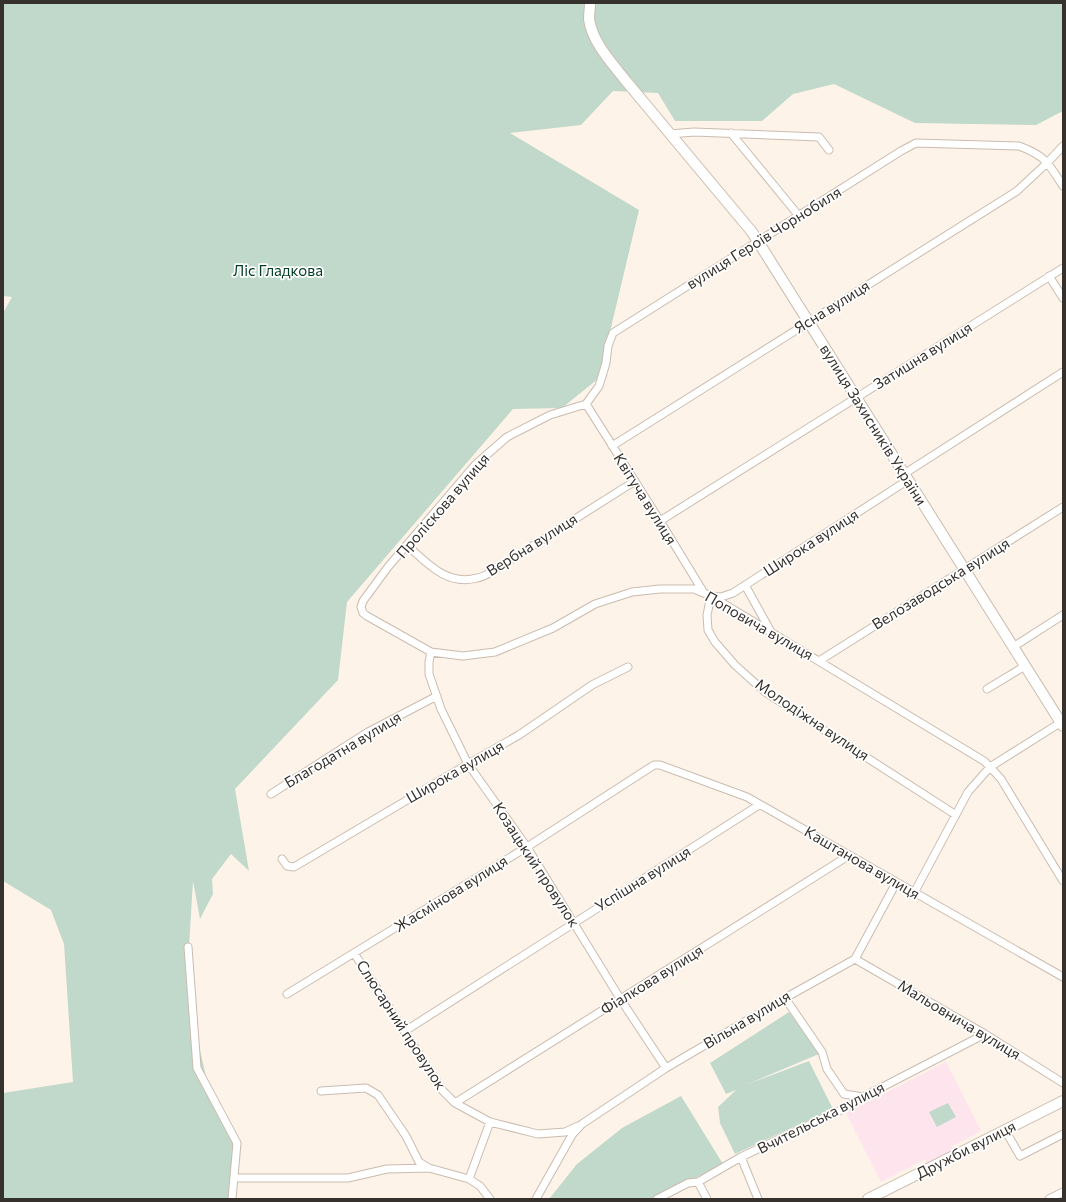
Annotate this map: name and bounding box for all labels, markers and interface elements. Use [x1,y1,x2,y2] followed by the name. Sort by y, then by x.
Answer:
[683,182,844,292] street label: вулиця Героїв Чорнобиля
[233,261,323,279] park label: Ліс Гладкова
[790,276,873,336] street label: Ясна вулиця
[870,318,975,393] street label: Затишна вулиця
[817,340,931,508] street label: вулиця Захисників України
[392,449,493,561] street label: Проліскова вулиця
[611,449,681,547] street label: Квітуча вулиця
[760,505,861,580] street label: Широка вулиця
[483,509,580,579] street label: Вербна вулиця
[868,533,1013,633] street label: Велозаводська вулиця
[702,587,817,663] street label: Поповича вулиця
[752,674,873,764] street label: Молодіжна вулиця
[281,707,404,791] street label: Благодатна вулиця
[402,736,507,806] street label: Широка вулиця
[490,799,584,930] street label: Козацький провулок
[802,822,923,903] street label: Каштанова вулиця
[591,842,694,915] street label: Успішна вулиця
[390,851,511,935] street label: Жасмінова вулиця
[597,940,706,1018] street label: Фіалкова вулиця
[353,956,450,1093] street label: Слюсарний провулок
[895,975,1024,1063] street label: Мальовнича вулиця
[700,986,793,1052] street label: Вільна вулиця
[754,1077,887,1157] street label: Вчительська вулиця
[913,1116,1018,1182] street label: Дружби вулиця

